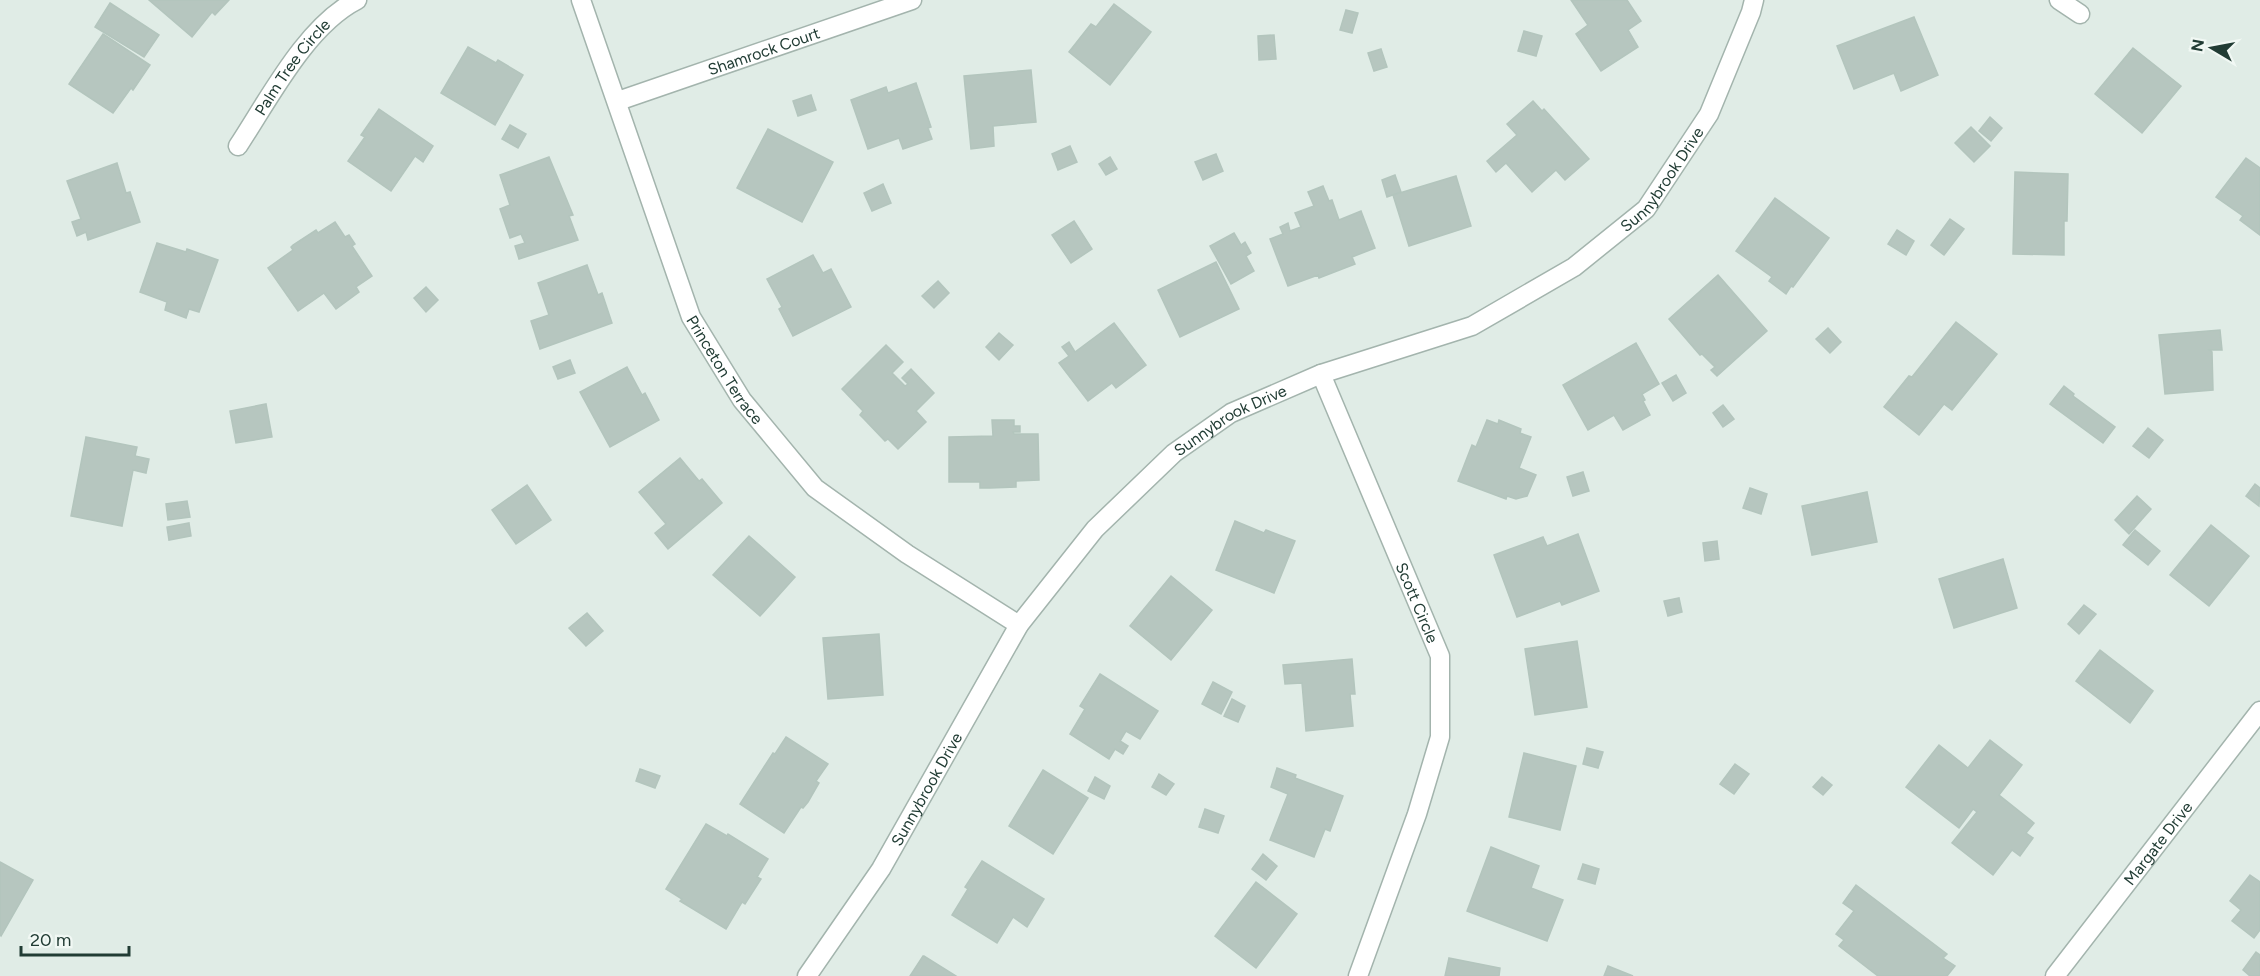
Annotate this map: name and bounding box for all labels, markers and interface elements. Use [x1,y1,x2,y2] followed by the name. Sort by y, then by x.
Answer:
[250,14,334,118] street label: Palm Tree Circle
[2182,18,2242,78] north arrow
[705,23,822,79] street label: Shamrock Court
[2187,38,2208,53] text: N
[1616,123,1707,236] street label: Sunnybrook Drive
[683,312,767,428] street label: Princeton Terrace
[1170,381,1290,460] street label: Sunnybrook Drive
[1392,559,1443,646] street label: Scott Circle
[887,729,966,849] street label: Sunnybrook Drive
[2120,797,2196,889] street label: Margate Drive
[21,919,129,957] scale bar
[30,929,71,951] text: 20 m

